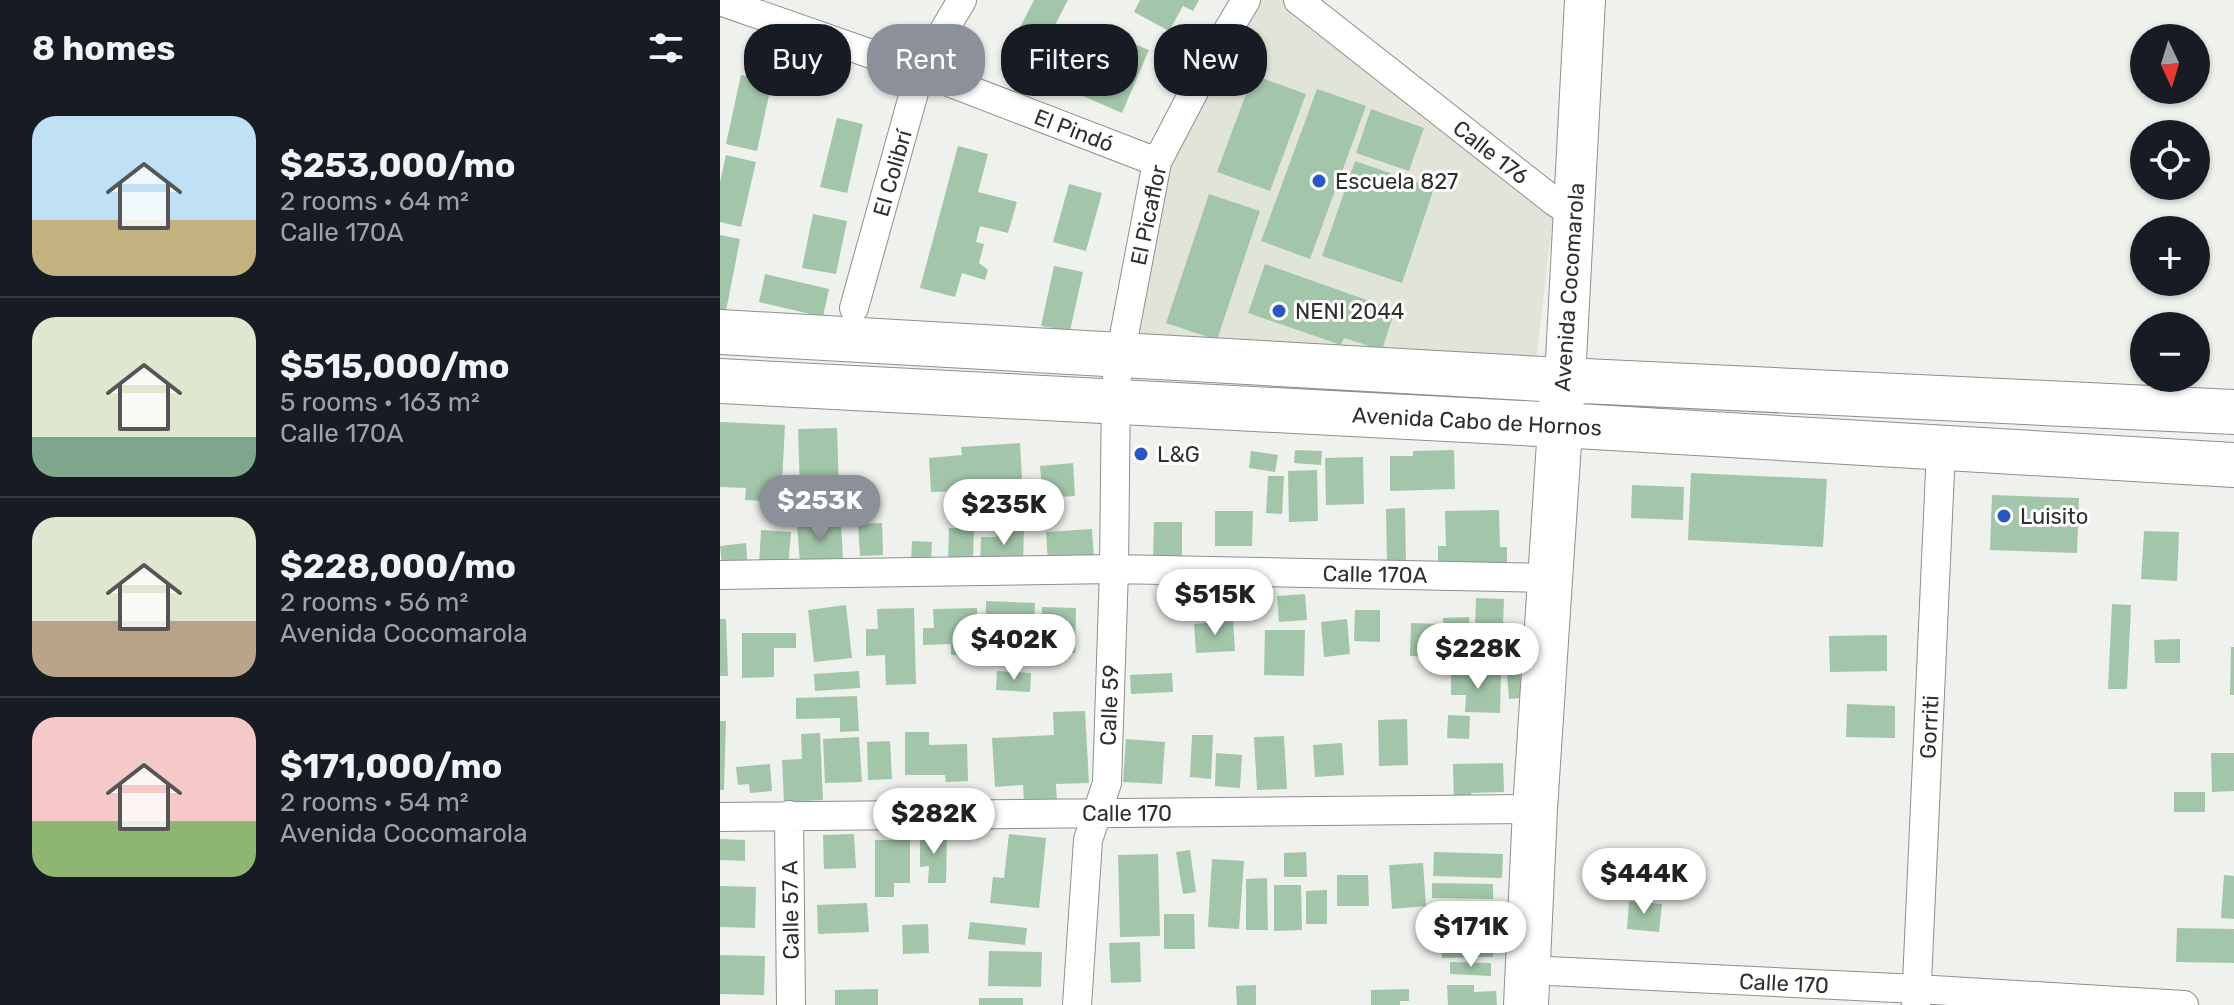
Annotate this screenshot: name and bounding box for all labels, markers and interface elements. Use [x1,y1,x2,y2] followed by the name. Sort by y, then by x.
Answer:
[744,24,851,96] chip: Buy
[867,24,985,96] chip: Rent
[1001,24,1138,96] chip: Filters
[1154,24,1267,96] chip: New
[2130,24,2210,104] north arrow
[2130,24,2210,392] map controls
[644,26,688,70] icon: filters
[32,28,175,69] text: 8 homes
[1030,103,1117,158] street label: El Pindó
[1448,115,1534,190] street label: Calle 176
[2130,120,2210,200] button: locate
[867,125,918,220] street label: El Colibrí
[280,145,516,186] text: $253,000/mo
[96,148,192,244] icon: home
[1125,162,1172,268] street label: El Picaflor
[1335,168,1458,195] place label: Escuela 827
[1310,172,1328,190] marker: Escuela 827
[1549,182,1590,392] street label: Avenida Cocomarola
[280,186,469,217] text: 2 rooms · 64 m²
[2130,216,2210,296] button: +
[280,217,404,248] text: Calle 170A
[1295,298,1405,325] place label: NENI 2044
[1270,302,1288,320] marker: NENI 2044
[2130,312,2210,392] button: −
[280,346,510,387] text: $515,000/mo
[96,349,192,445] icon: home
[280,387,480,418] text: 5 rooms · 163 m²
[1351,401,1603,442] street label: Avenida Cabo de Hornos
[280,418,404,449] text: Calle 170A
[1157,441,1200,468] place label: L&G
[1132,445,1150,463] marker: L&G
[764,475,876,543] pin: $253K
[948,479,1060,547] pin: $235K
[777,485,863,516] text: $253K
[961,489,1047,520] text: $235K
[2020,503,2088,530] place label: Luisito
[1995,507,2013,525] marker: Luisito
[280,546,516,587] text: $228,000/mo
[96,549,192,645] icon: home
[1322,560,1428,589] street label: Calle 170A
[1159,569,1271,637] pin: $515K
[1175,579,1255,610] text: $515K
[280,587,468,618] text: 2 rooms · 56 m²
[958,614,1070,682] pin: $402K
[280,618,528,649] text: Avenida Cocomarola
[1422,623,1534,691] pin: $228K
[971,624,1057,655] text: $402K
[1435,633,1521,664] text: $228K
[1095,664,1124,746] street label: Calle 59
[1914,695,1945,759] street label: Gorriti
[280,746,502,787] text: $171,000/mo
[96,749,192,845] icon: home
[280,787,469,818] text: 2 rooms · 54 m²
[878,788,990,856] pin: $282K
[891,798,977,829] text: $282K
[1082,800,1172,827] street label: Calle 170
[280,818,528,849] text: Avenida Cocomarola
[1588,848,1700,916] pin: $444K
[1600,858,1688,889] text: $444K
[776,860,805,960] street label: Calle 57 A
[1415,901,1527,969] pin: $171K
[1433,911,1509,942] text: $171K
[1738,968,1830,999] street label: Calle 170

